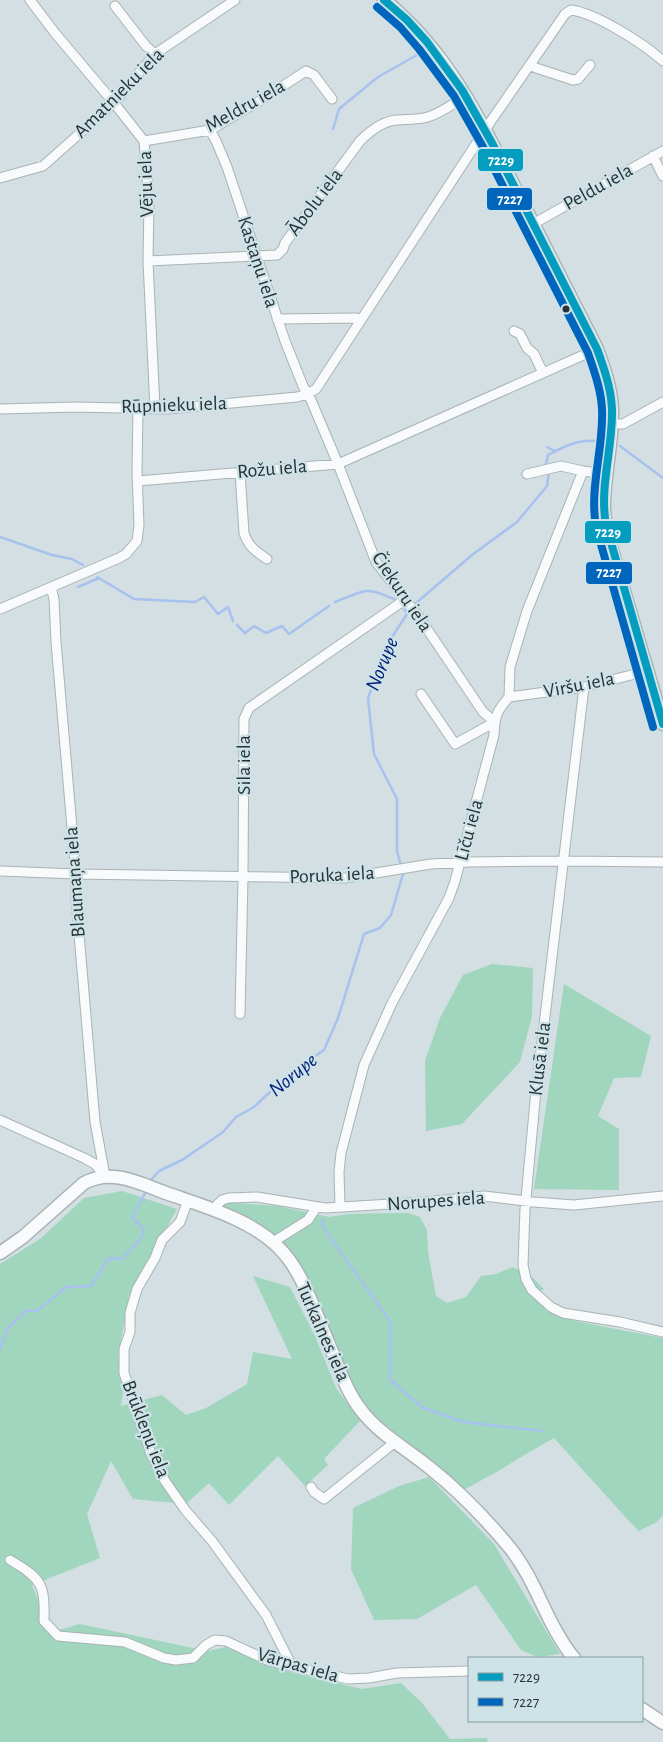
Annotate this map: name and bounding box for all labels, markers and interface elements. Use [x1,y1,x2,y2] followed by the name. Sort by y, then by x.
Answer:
[70,44,168,142] street label: Amatnieku iela
[202,76,288,136] street label: Meldru iela
[477,148,524,172] line badge: 7229
[135,150,157,218] street label: Vēju iela
[488,154,514,168] text: 7229
[560,160,636,214] street label: Peldu iela
[283,165,347,239] street label: Ābolu iela
[486,187,533,211] line badge: 7227
[497,193,523,207] text: 7227
[233,214,282,311] street label: Kastaņu iela
[561,304,571,314] unlabelled marker
[121,393,227,417] street label: Rūpnieku iela
[236,456,308,482] street label: Rožu iela
[584,520,632,544] line badge: 7229
[595,526,621,540] text: 7229
[368,548,437,636] street label: Čiekuru iela
[585,561,633,585] line badge: 7227
[596,566,622,580] text: 7227
[362,634,403,694] water label: Norupe
[542,668,616,702] street label: Viršu iela
[234,735,254,795] street label: Sila iela
[451,797,487,863] street label: Līču iela
[61,826,90,938] street label: Blaumaņa iela
[289,863,375,887] street label: Poruka iela
[526,1021,554,1097] street label: Klusā iela
[265,1049,322,1101] water label: Norupe
[386,1188,486,1214] street label: Norupes iela
[292,1279,354,1385] street label: Turkalnes iela
[117,1378,174,1481] street label: Brūkleņu iela
[255,1644,341,1686] street label: Vārpas iela
[468,1657,643,1722] legend
[513,1670,540,1685] text: 7229
[513,1695,539,1710] text: 7227

